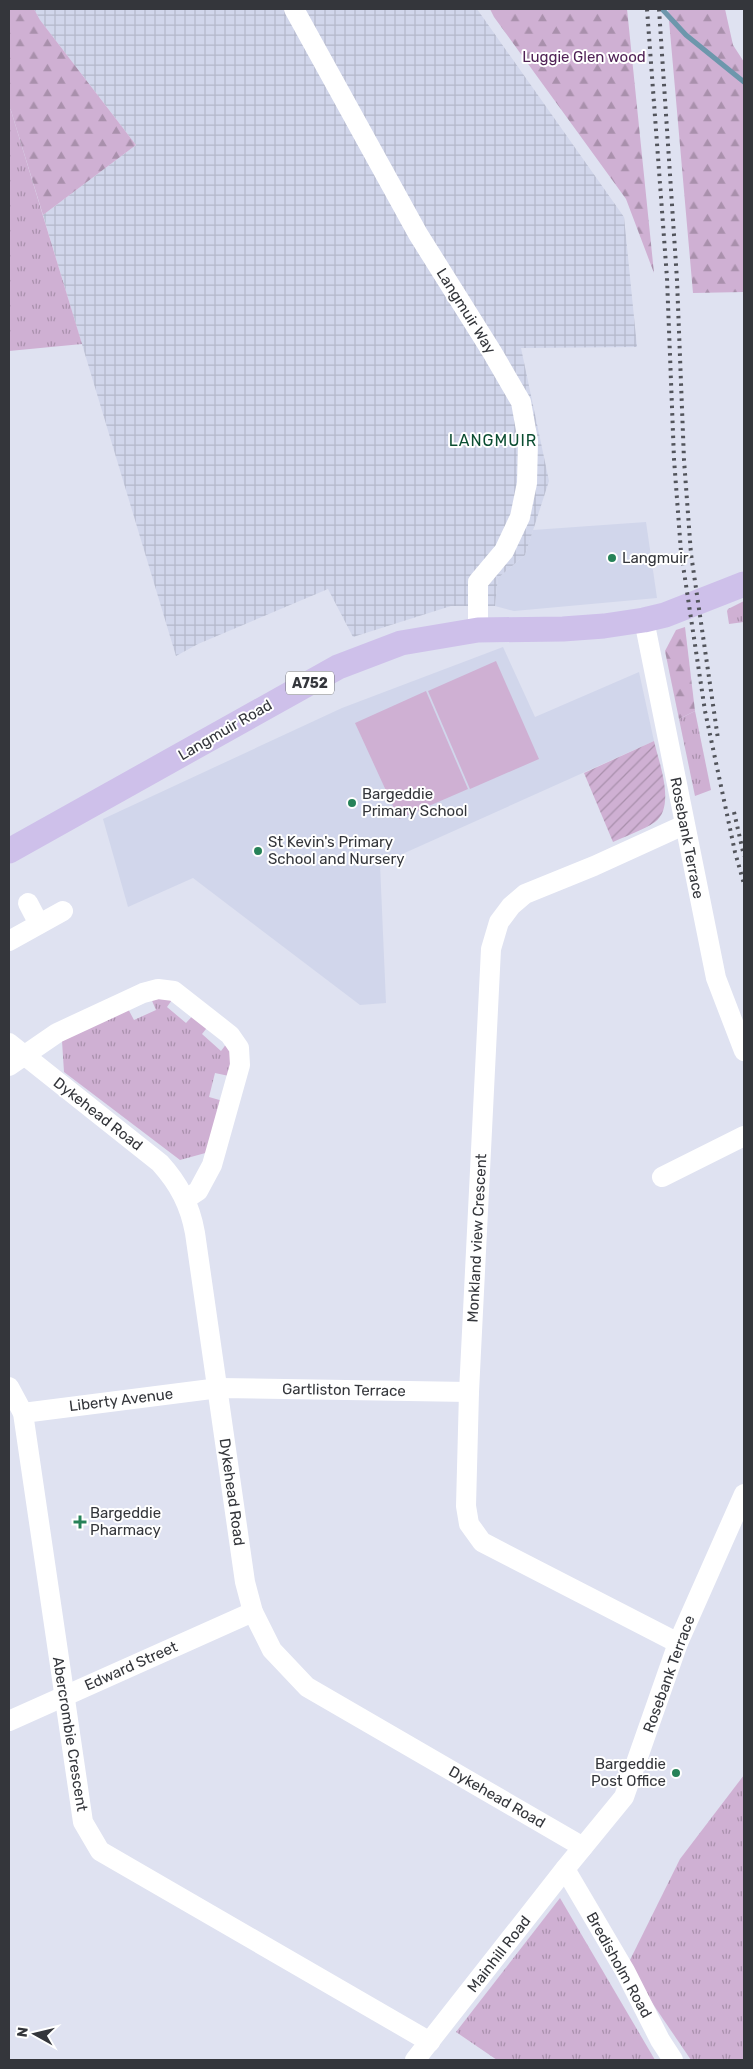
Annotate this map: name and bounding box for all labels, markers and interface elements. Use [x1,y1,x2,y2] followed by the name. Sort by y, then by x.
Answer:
[522,48,646,66] park label: Luggie Glen wood
[432,265,500,357] street label: Langmuir Way
[449,431,537,450] district label: LANGMUIR
[622,549,689,567] place label: Langmuir
[606,552,618,564] marker: Langmuir
[286,671,334,694] road number: A752
[175,696,275,764] street label: Langmuir Road
[666,776,708,900] street label: Rosebank Terrace
[362,785,467,820] place label: Bargeddie Primary School
[346,797,358,809] marker: Bargeddie Primary School
[268,833,404,868] place label: St Kevin's Primary School and Nursery
[252,845,264,857] marker: St Kevin's Primary School and Nursery
[50,1074,146,1154] street label: Dykehead Road
[464,1153,490,1323] street label: Monkland view Crescent
[282,1380,406,1400] street label: Gartliston Terrace
[68,1385,174,1415] street label: Liberty Avenue
[216,1437,248,1547] street label: Dykehead Road
[90,1504,161,1539] place label: Bargeddie Pharmacy
[74,1516,86,1528] marker: Bargeddie Pharmacy
[639,1613,699,1735] street label: Rosebank Terrace
[82,1637,180,1694] street label: Edward Street
[49,1655,91,1813] street label: Abercrombie Crescent
[591,1755,666,1790] place label: Bargeddie Post Office
[446,1762,548,1832] street label: Dykehead Road
[670,1767,682,1779] marker: Bargeddie Post Office
[582,1909,656,2021] street label: Bredisholm Road
[464,1912,534,1996] street label: Mainhill Road
[10,2009,60,2059] north arrow
[14,2026,32,2038] text: N

